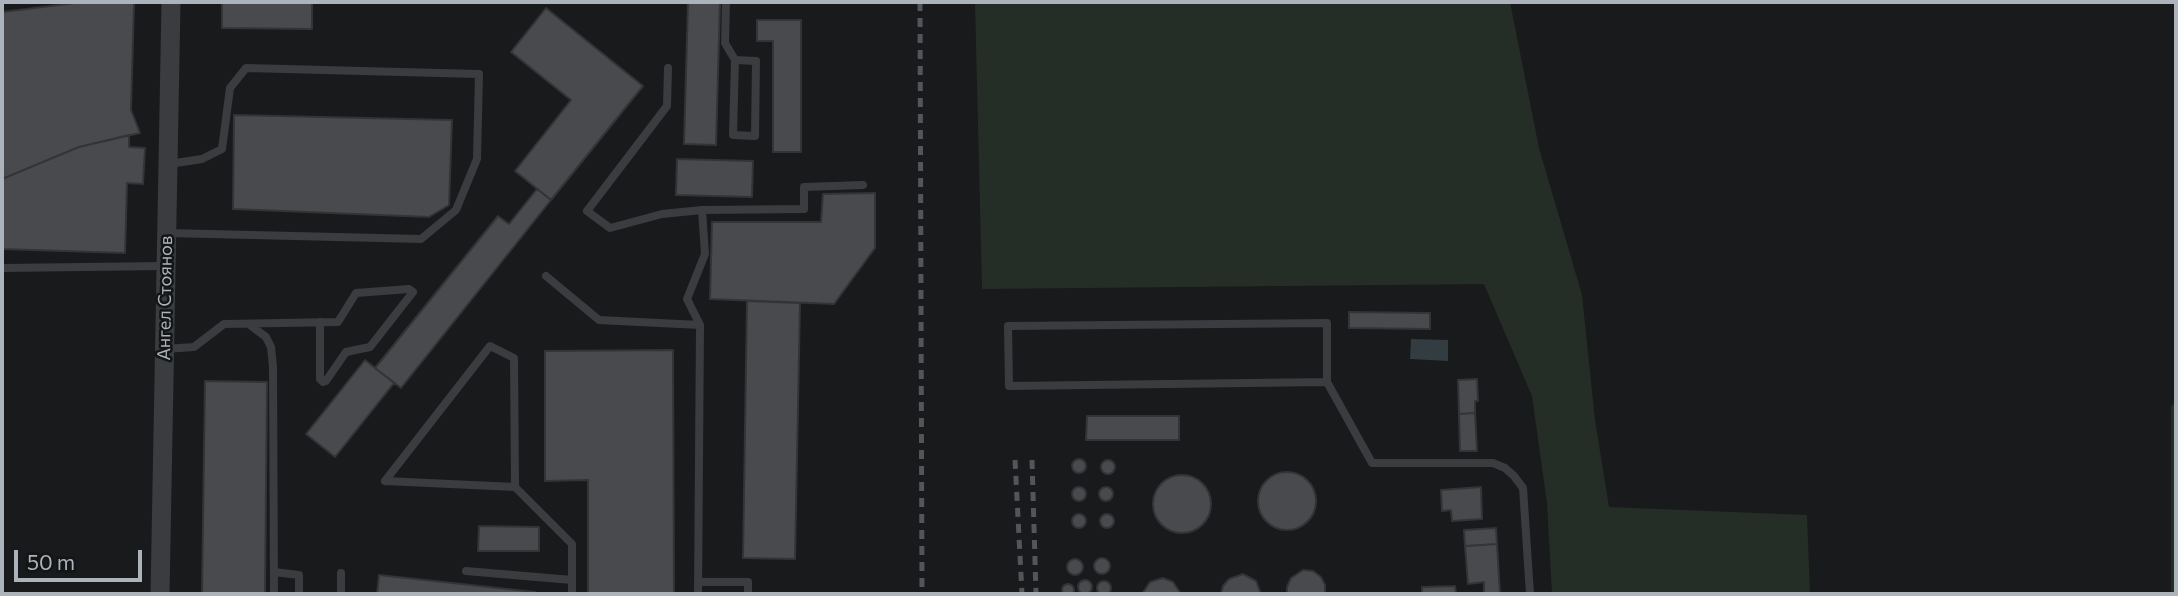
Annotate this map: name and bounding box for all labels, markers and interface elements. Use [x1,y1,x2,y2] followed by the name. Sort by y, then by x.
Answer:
[153,235,177,361] street label: Ангел Стоянов
[18,536,145,580] scale bar
[27,549,75,574] text: 50 m

